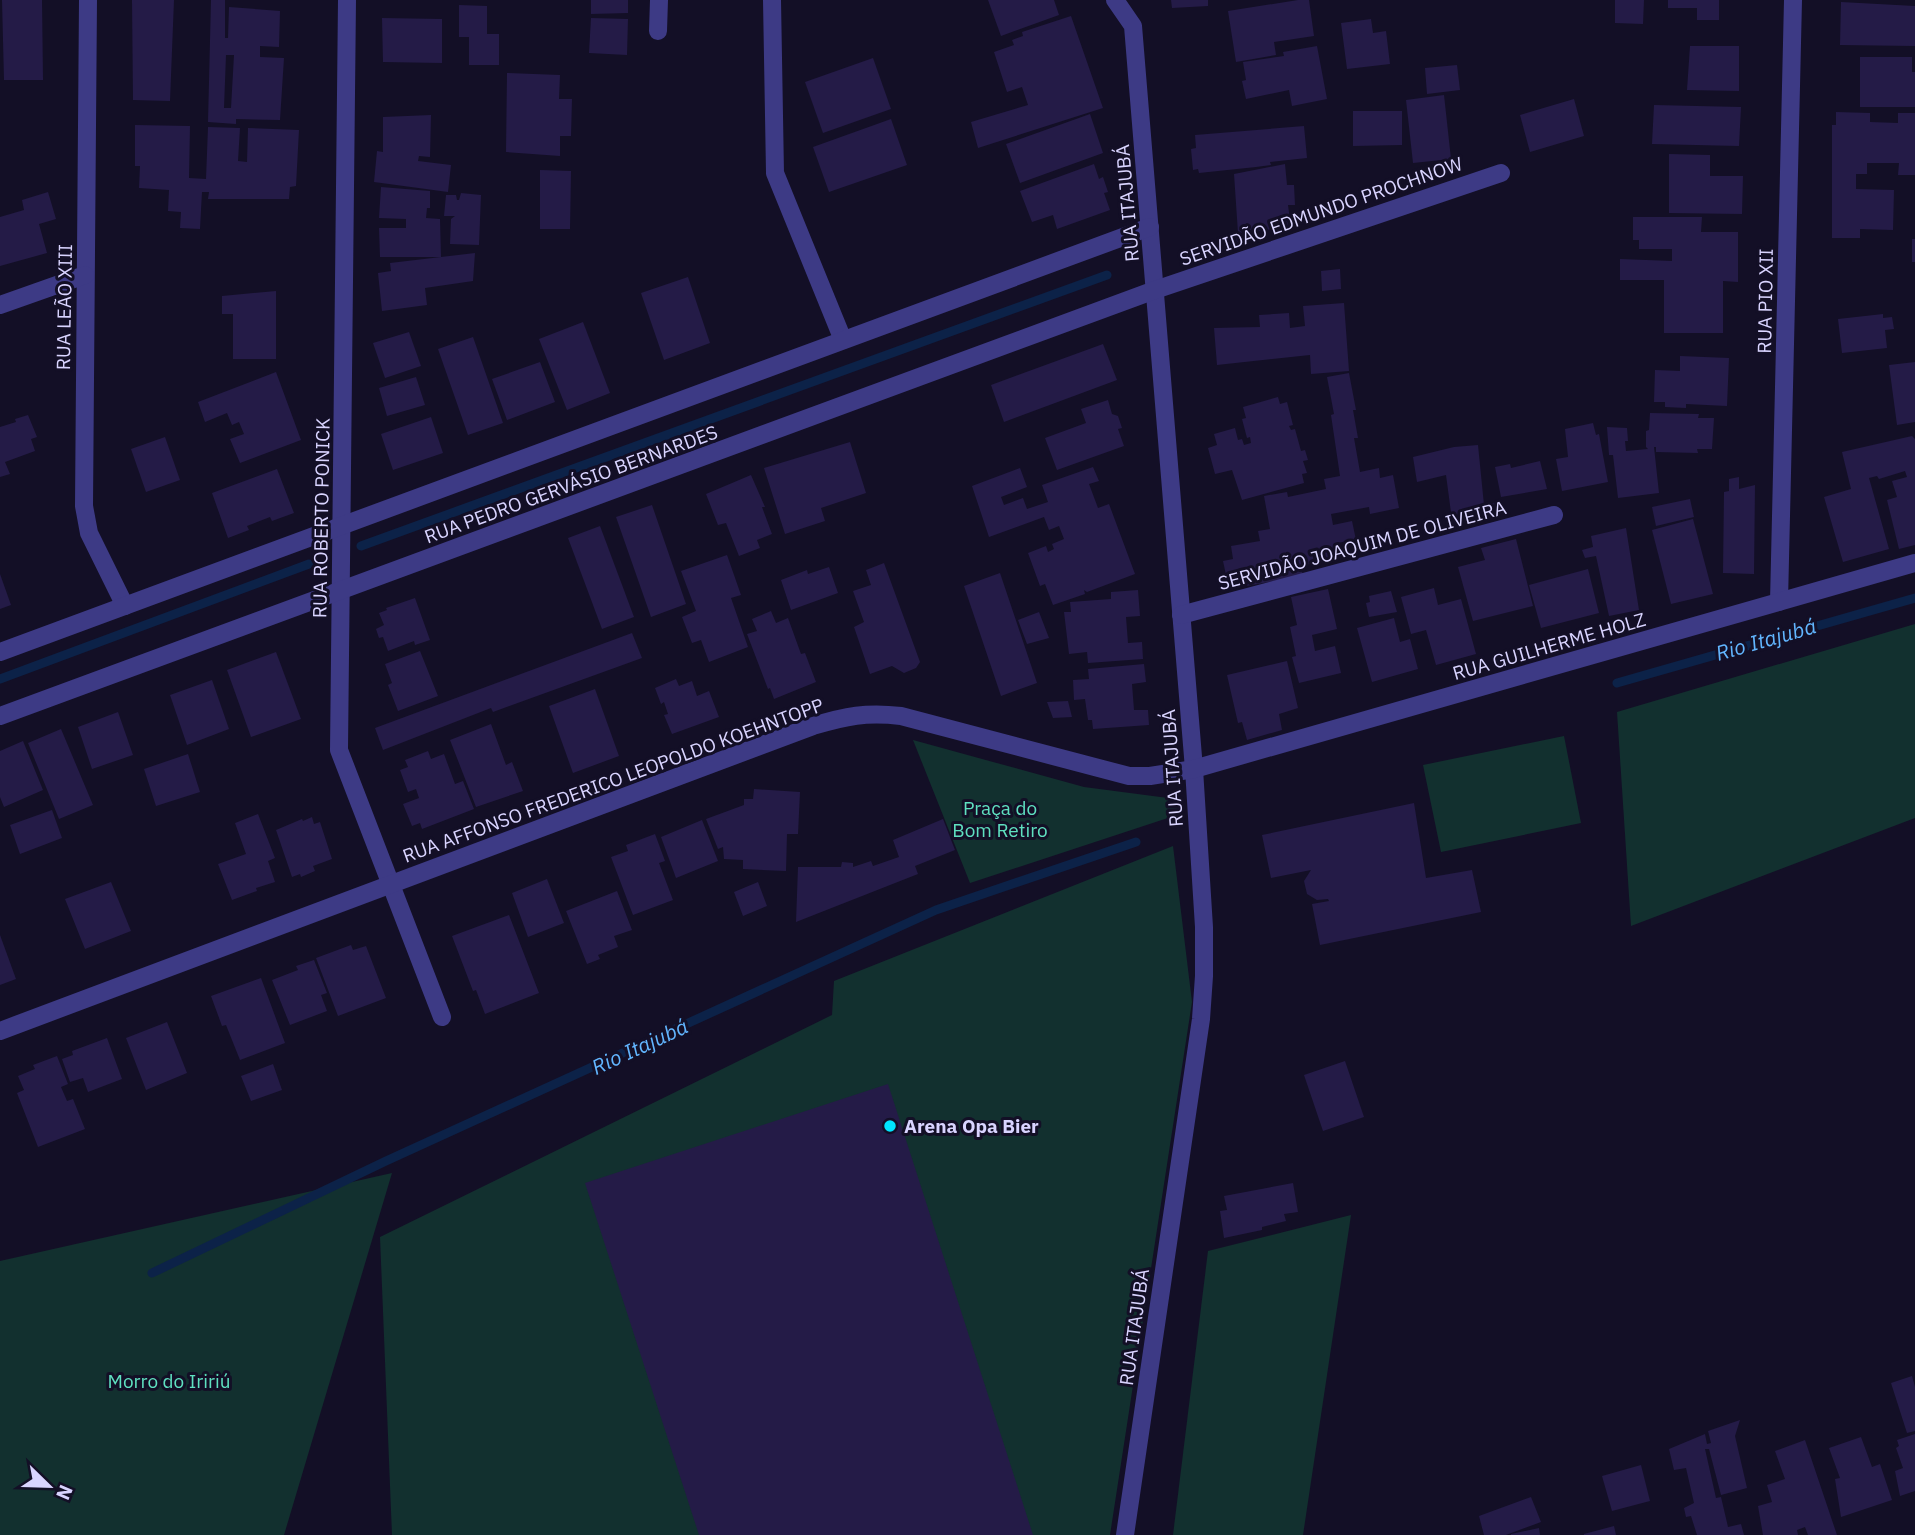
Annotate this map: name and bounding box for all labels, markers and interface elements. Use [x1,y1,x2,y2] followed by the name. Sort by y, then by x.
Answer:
[1110,143,1144,263] street label: RUA ITAJUBÁ
[1176,151,1466,271] street label: SERVIDÃO EDMUNDO PROCHNOW
[51,244,77,370] street label: RUA LEÃO XIII
[1752,248,1778,354] street label: RUA PIO XII
[307,418,335,618] street label: RUA ROBERTO PONICK
[421,420,721,548] street label: RUA PEDRO GERVÁSIO BERNARDES
[1215,495,1509,595] street label: SERVIDÃO JOAQUIM DE OLIVEIRA
[1450,607,1648,685] street label: RUA GUILHERME HOLZ
[1712,611,1819,667] water label: Rio Itajubá
[399,692,827,868] street label: RUA AFFONSO FREDERICO LEOPOLDO KOEHNTOPP
[1156,709,1188,827] street label: RUA ITAJUBÁ
[952,796,1048,842] park label: Praça do Bom Retiro
[587,1012,692,1081] water label: Rio Itajubá
[904,1114,1039,1138] place label: Arena Opa Bier
[882,1118,898,1134] marker: Arena Opa Bier
[1114,1267,1154,1387] street label: RUA ITAJUBÁ
[107,1369,231,1393] park label: Morro do Iririú
[14,1451,84,1521] north arrow
[51,1482,78,1504] text: N

